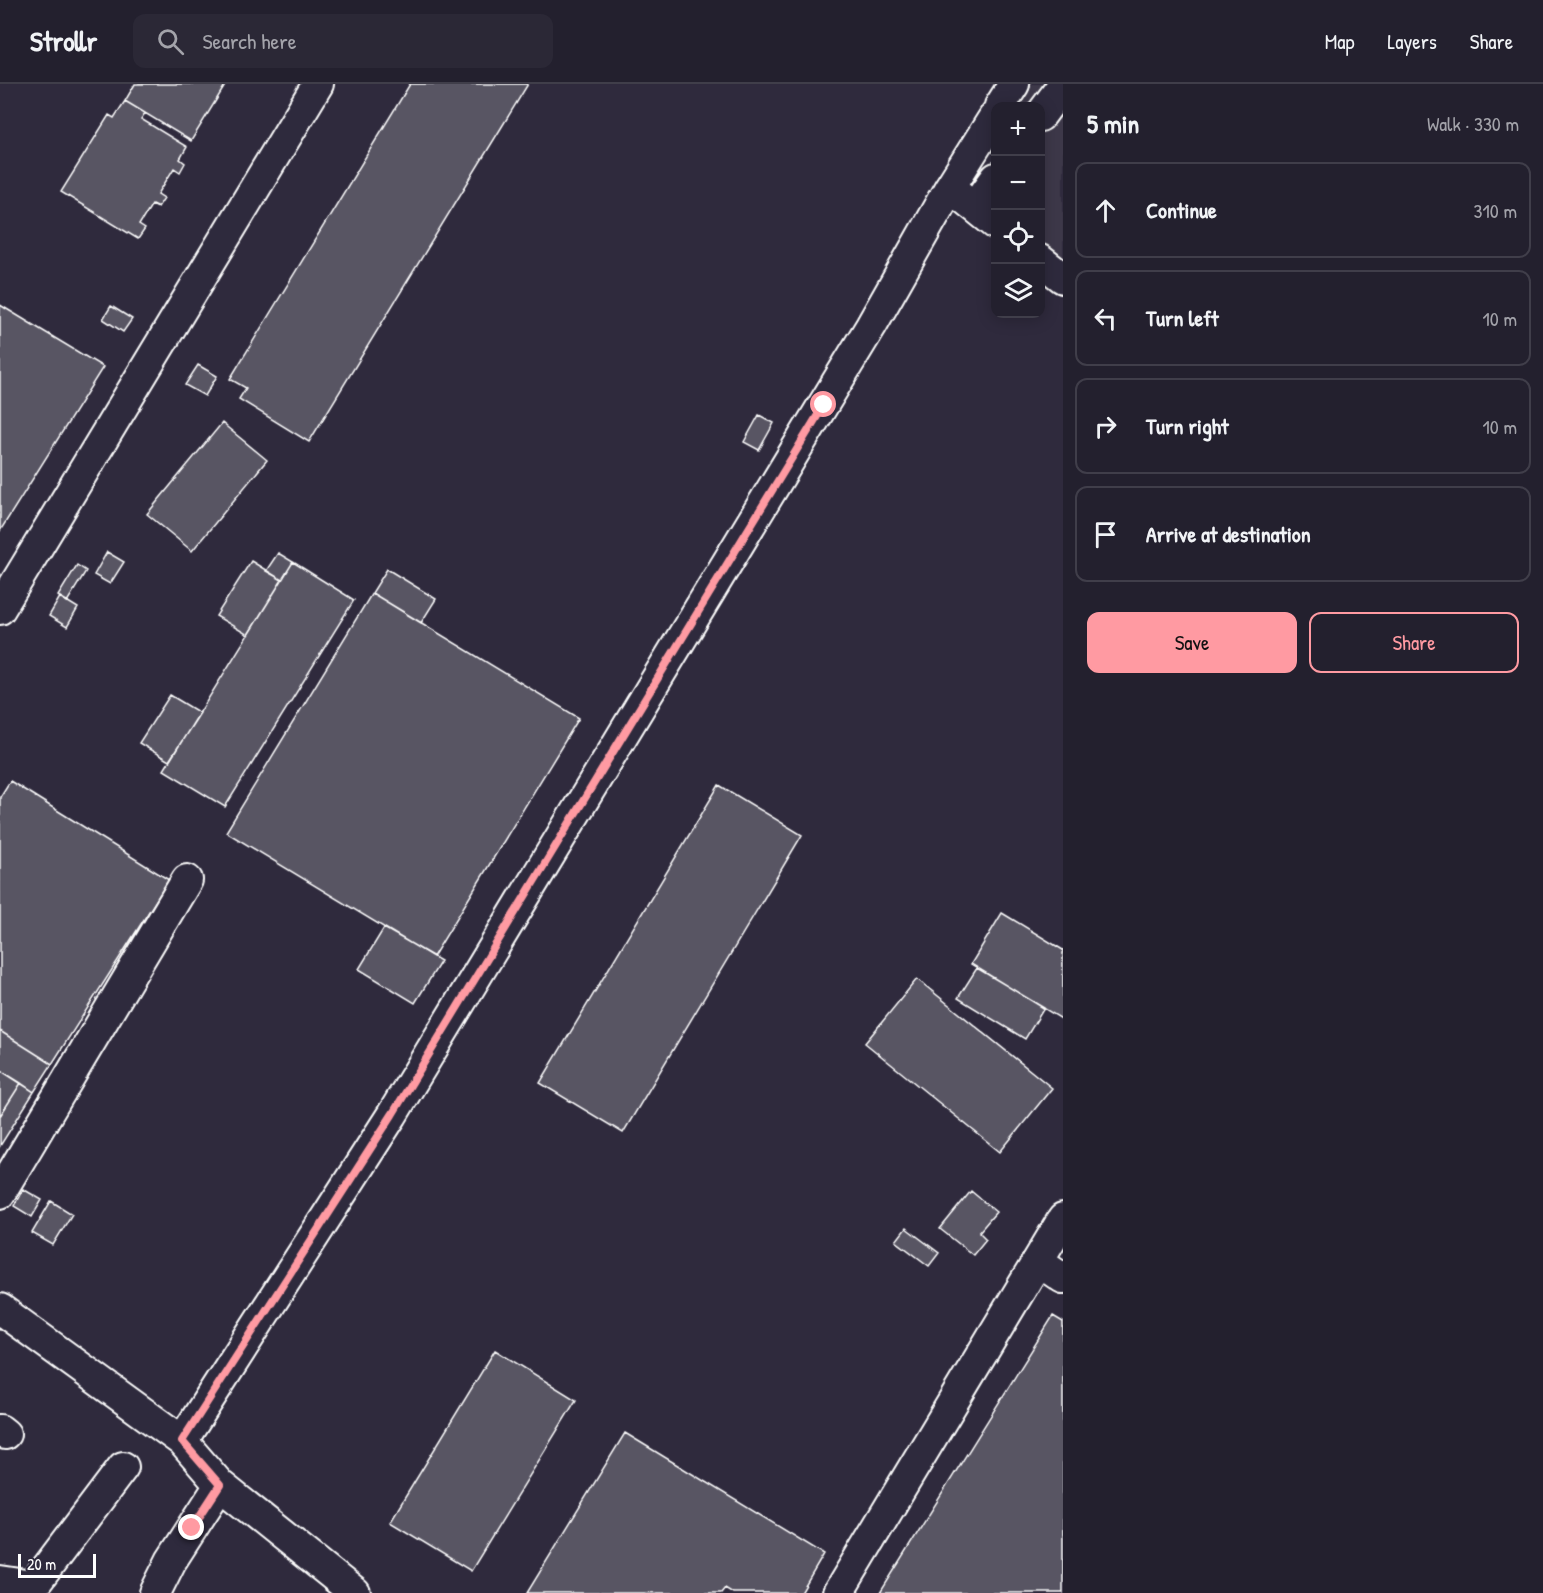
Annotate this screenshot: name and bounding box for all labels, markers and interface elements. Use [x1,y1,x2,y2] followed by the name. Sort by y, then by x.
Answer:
[133,14,553,68] search box
[30,22,97,60] text: Strollr
[154,25,187,58] icon: search
[202,26,296,56] text: Search here
[1325,27,1354,56] text: Map
[1387,27,1437,56] text: Layers
[1470,27,1513,56] text: Share
[991,102,1045,318] map controls
[991,102,1045,156] button: +
[1087,106,1139,141] text: 5 min
[1427,110,1519,137] text: Walk · 330 m
[991,156,1045,210] button: −
[1089,194,1122,227] icon: ahead
[1146,195,1217,225] text: Continue
[1474,197,1517,224] text: 310 m
[991,210,1045,264] button: locate
[991,264,1045,318] button: layers
[1089,302,1122,335] icon: left
[1146,303,1219,333] text: Turn left
[1483,305,1517,332] text: 10 m
[810,391,836,417] route start
[1089,410,1122,443] icon: right
[1146,411,1229,441] text: Turn right
[1483,413,1517,440] text: 10 m
[1089,518,1122,551] icon: arrive
[1146,519,1311,549] text: Arrive at destination
[1087,612,1297,673] button: Save
[1309,612,1519,673] button: Share
[178,1514,204,1540] route end
[18,1551,96,1578] scale bar
[27,1553,56,1575] text: 20 m

